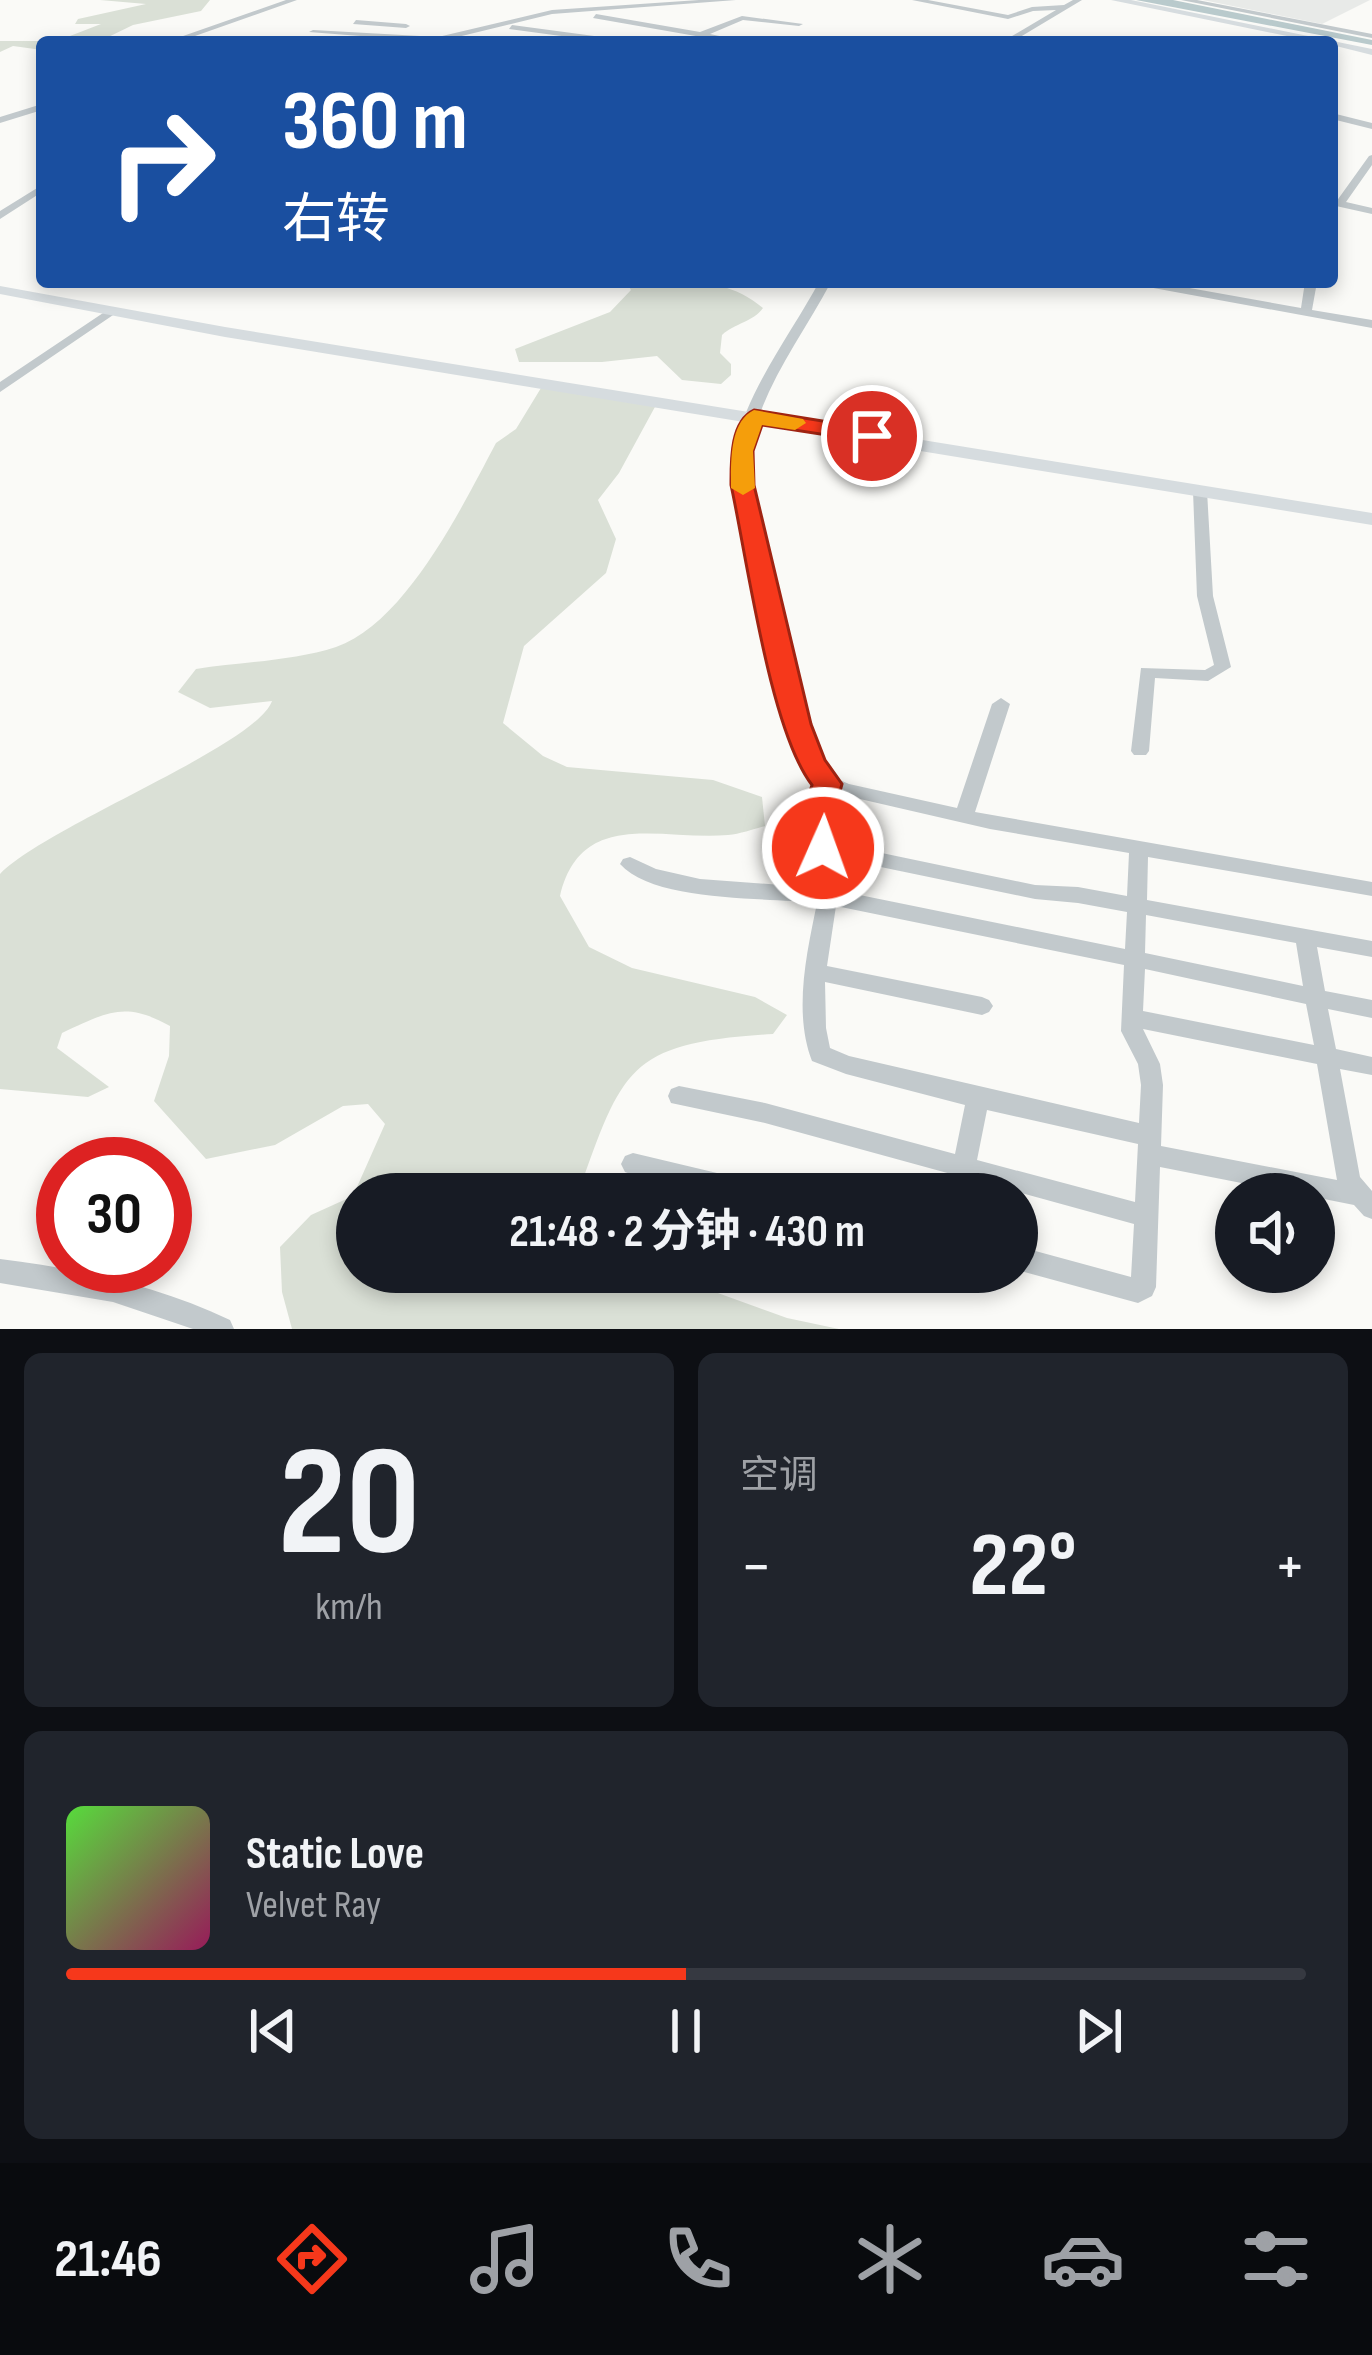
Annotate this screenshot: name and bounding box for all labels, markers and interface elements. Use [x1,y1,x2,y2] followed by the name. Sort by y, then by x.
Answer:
[282,72,468,173] text: 360 m
[84,84,240,240] icon: right
[282,188,390,253] text: 右转
[821,385,923,487] pin
[839,403,905,469] icon: arrive
[760,785,886,911] position arrow
[36,1137,192,1293] speed limit sign: 30
[1215,1173,1335,1293] map controls
[1215,1173,1335,1293] button: sound
[509,1205,865,1260] text: 21:48 · 2 分钟 · 430 m
[278,1412,420,1599] text: 20
[740,1453,818,1500] text: 空调
[969,1513,1077,1621] text: 22°
[740,1528,772,1607] text: −
[1274,1528,1306,1607] text: +
[315,1584,383,1631] text: km/h
[246,1827,424,1882] text: Static Love
[246,1882,381,1929] text: Velvet Ray
[240,1998,306,2064] icon: previous
[653,1998,719,2064] icon: pause
[1066,1998,1132,2064] icon: next
[270,2217,354,2301] icon: directions
[463,2217,547,2301] icon: music
[656,2217,740,2301] icon: phone
[848,2217,932,2301] icon: climate
[1041,2217,1125,2301] icon: car
[1234,2217,1318,2301] icon: filters
[54,2227,162,2292] text: 21:46

